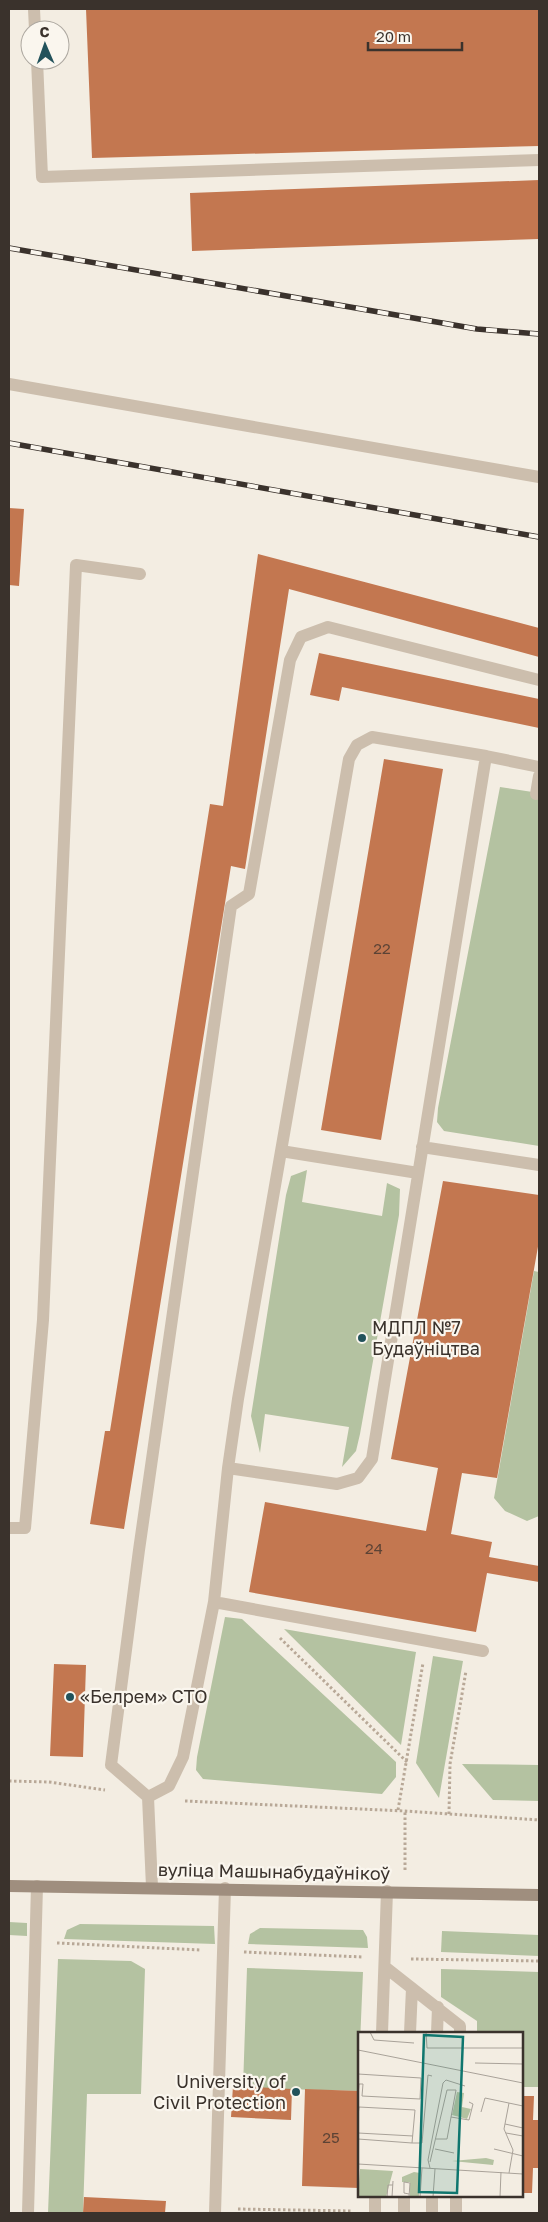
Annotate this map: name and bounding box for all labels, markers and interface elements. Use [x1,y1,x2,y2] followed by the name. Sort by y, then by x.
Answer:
[20,20,70,70] north arrow
[368,20,462,52] scale bar
[39,23,50,40] text: С
[376,27,411,45] text: 20 m
[373,939,391,957] house number: 22
[372,1316,480,1359] place label: МДПЛ №7 Будаўніцтва
[356,1332,368,1344] marker: МДПЛ №7 Будаўніцтва
[365,1539,383,1557] house number: 24
[80,1685,208,1707] place label: «Белрем» СТО
[64,1691,76,1703] marker: «Белрем» СТО
[158,1858,390,1884] street label: вуліца Машынабудаўнікоў
[358,2032,523,2197] inset map
[153,2070,286,2113] place label: University of Civil Protection
[290,2086,302,2098] marker: University of Civil Protection
[322,2128,340,2146] house number: 25

